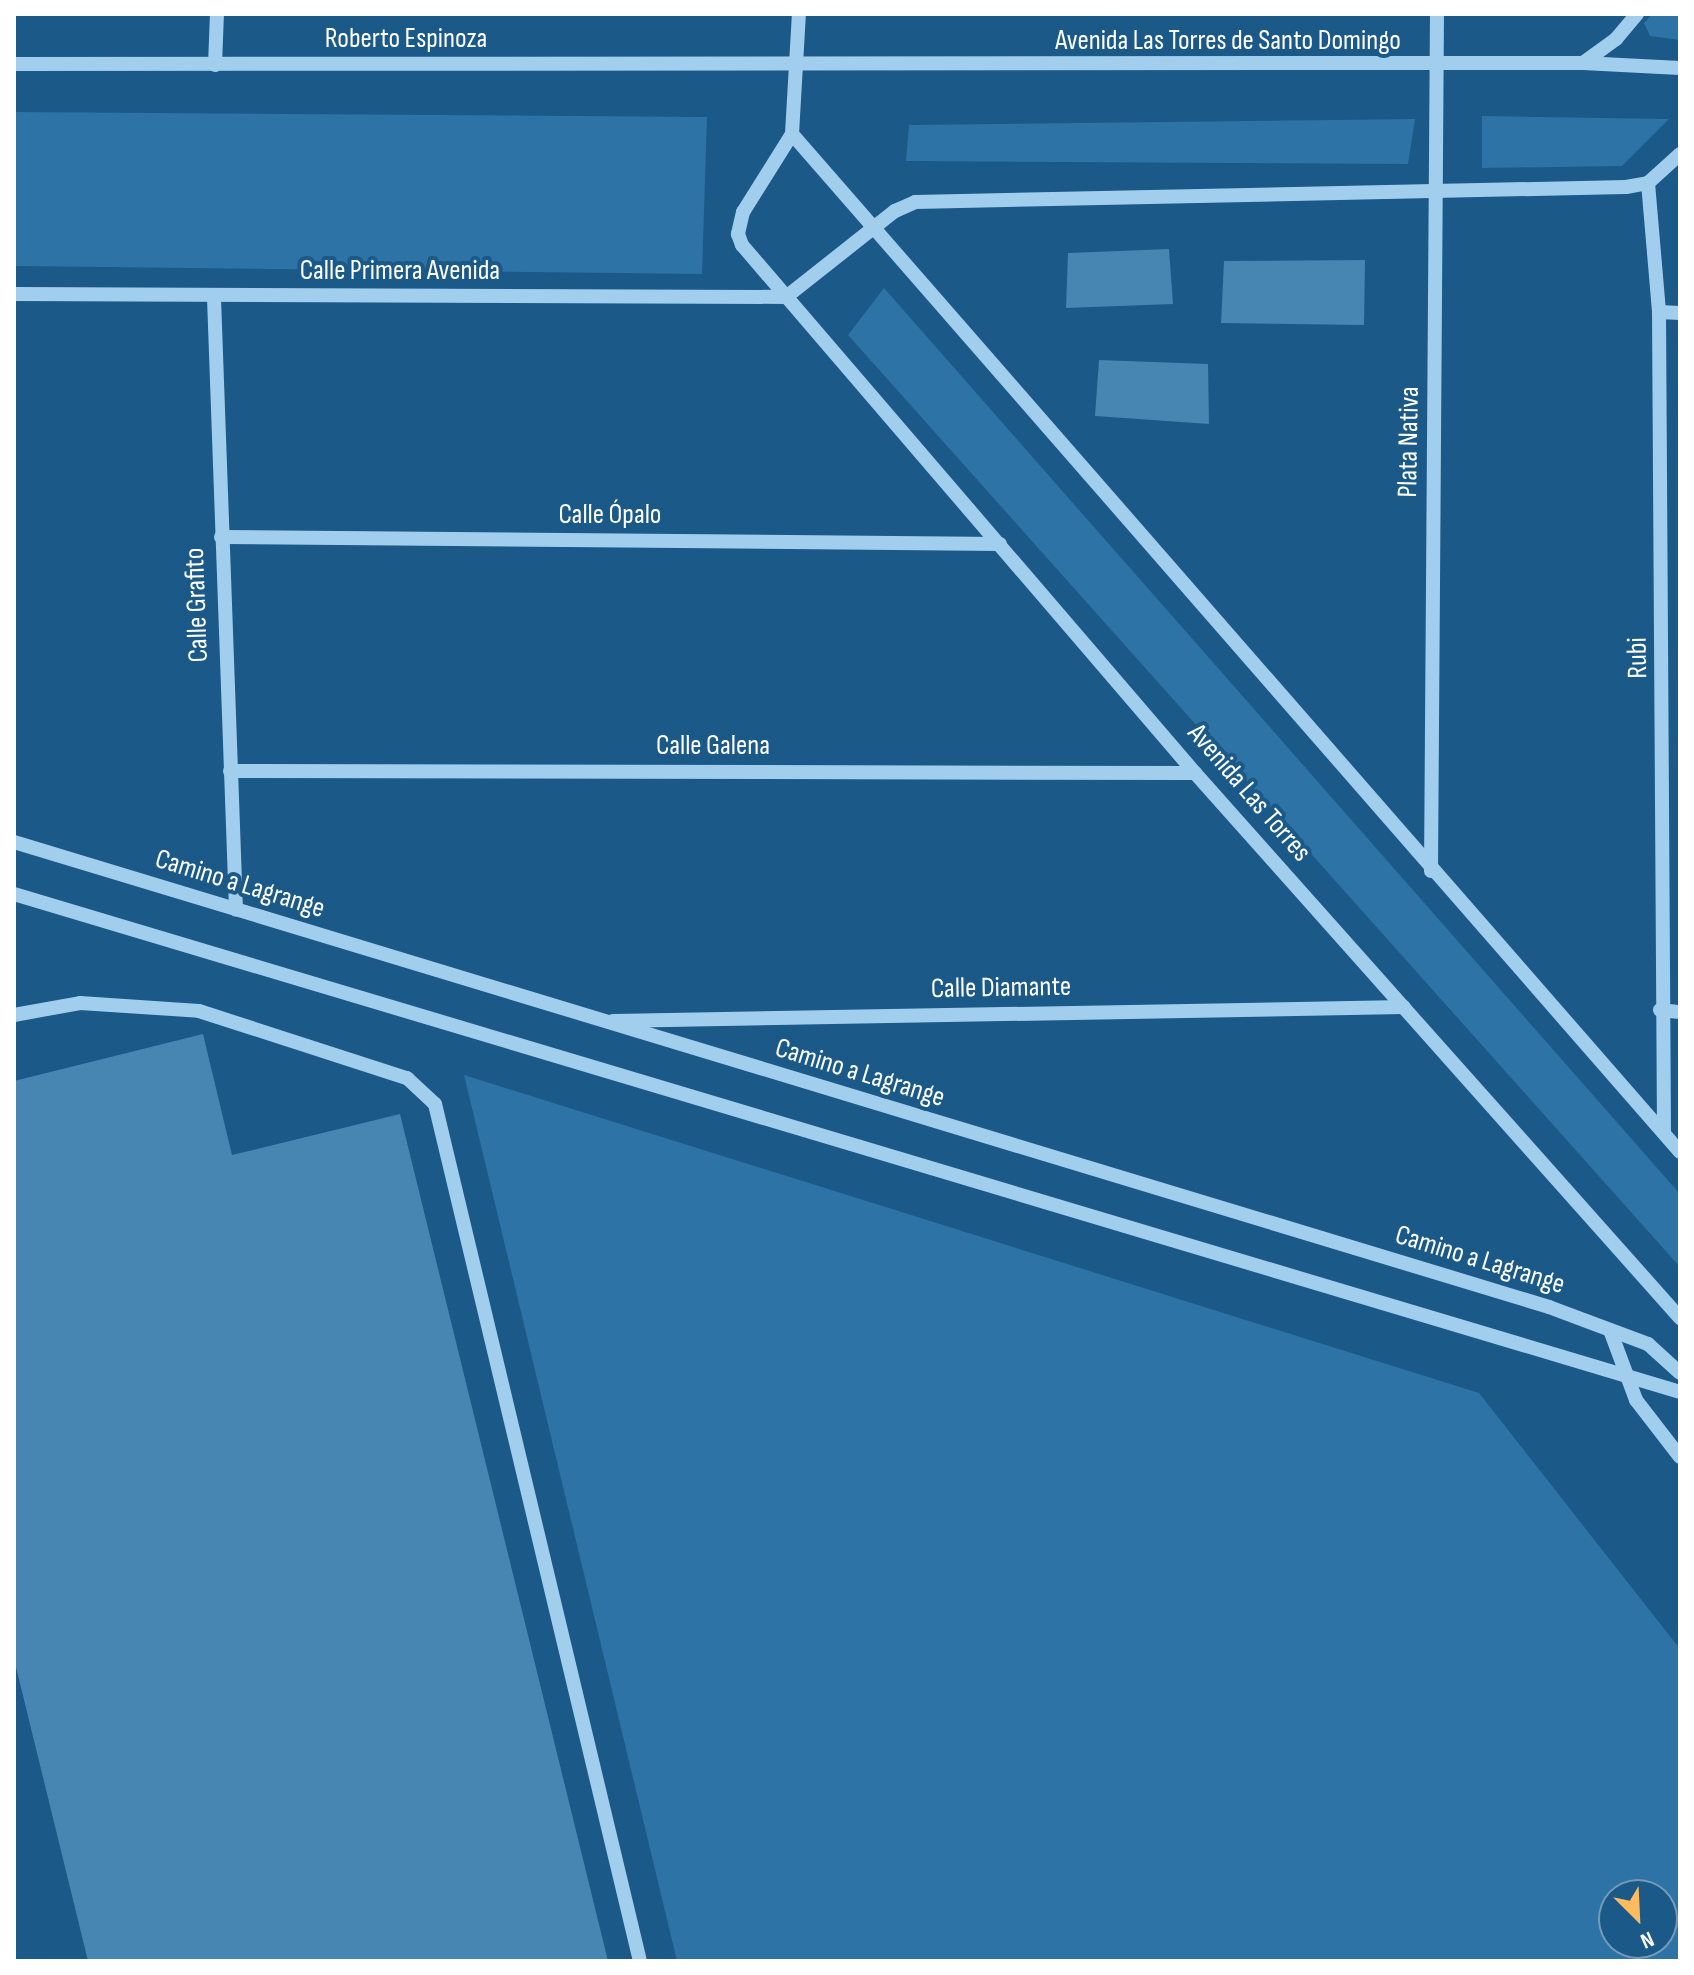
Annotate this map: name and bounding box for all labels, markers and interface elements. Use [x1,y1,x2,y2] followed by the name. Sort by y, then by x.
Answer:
[325,22,487,56] street label: Roberto Espinoza
[1055,24,1401,58] street label: Avenida Las Torres de Santo Domingo
[300,254,500,288] street label: Calle Primera Avenida
[1391,386,1427,498] street label: Plata Nativa
[559,498,661,532] street label: Calle Ópalo
[178,547,216,663] street label: Calle Grafito
[1621,637,1655,679] street label: Rubi
[1180,717,1318,869] street label: Avenida Las Torres
[656,729,770,763] street label: Calle Galena
[151,842,329,926] street label: Camino a Lagrange
[931,970,1071,1006] street label: Calle Diamante
[771,1031,949,1115] street label: Camino a Lagrange
[1391,1218,1569,1302] street label: Camino a Lagrange
[1598,1879,1678,1959] north arrow
[1636,1925,1658,1954] text: N

